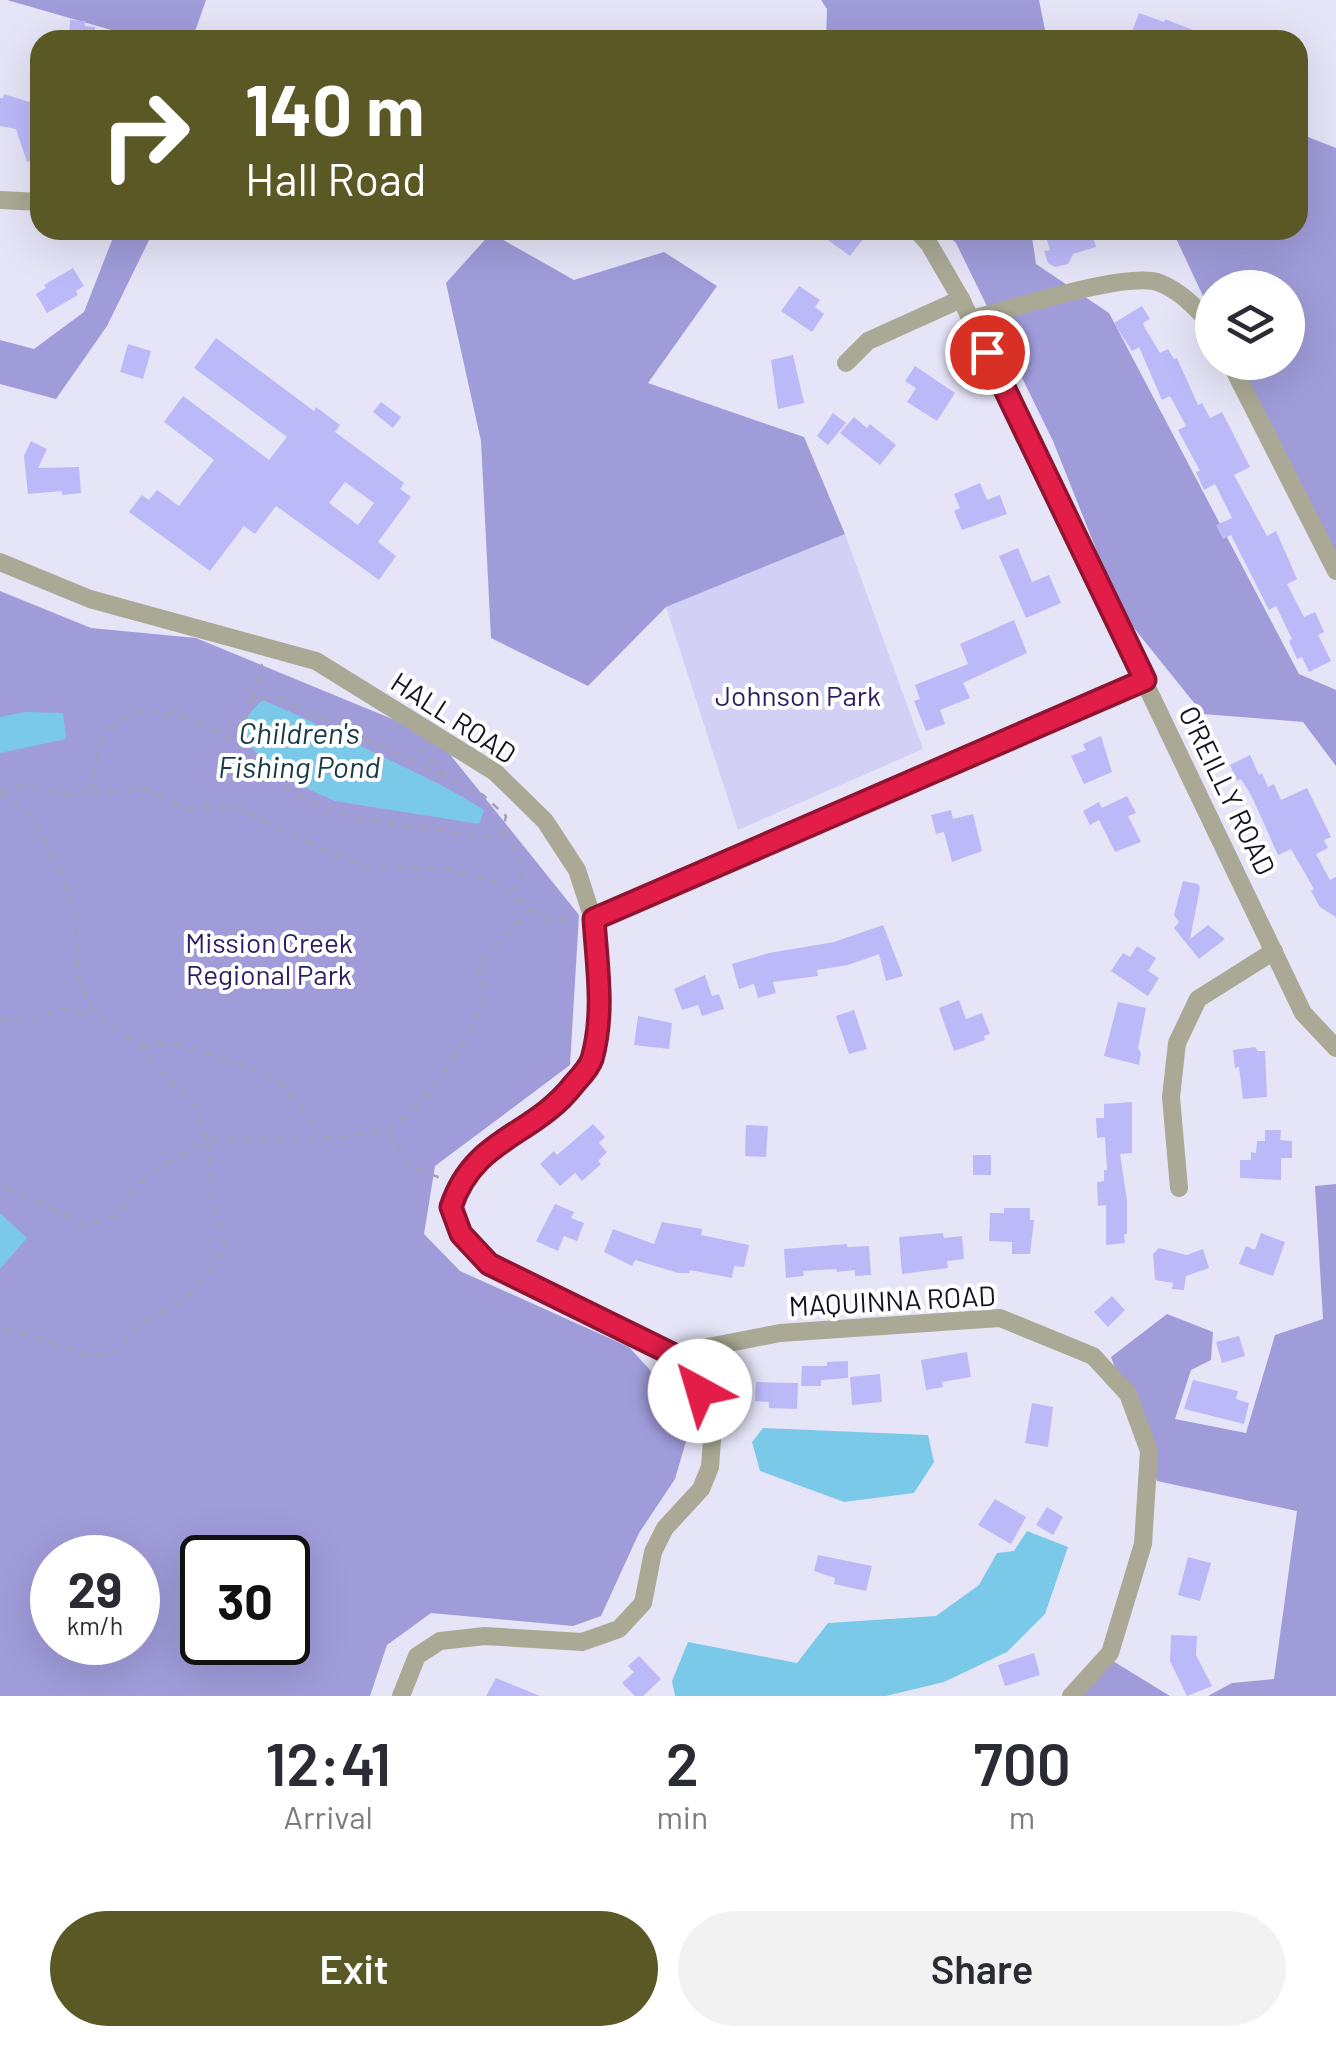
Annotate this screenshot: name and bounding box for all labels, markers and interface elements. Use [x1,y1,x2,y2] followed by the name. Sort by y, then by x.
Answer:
[245,66,424,150] text: 140 m
[80,70,210,200] icon: right
[245,151,427,205] text: Hall Road
[1195,270,1305,380] map controls
[1195,270,1305,380] button: layers
[945,310,1030,395] pin
[960,325,1015,380] icon: arrive
[385,664,523,770] street label: HALL ROAD
[715,678,881,712] park label: Johnson Park
[1172,700,1284,880] street label: O'REILLY ROAD
[218,714,380,784] water label: Children's Fishing Pond
[185,925,353,991] park label: Mission Creek Regional Park
[788,1278,996,1322] street label: MAQUINNA ROAD
[648,1339,752,1443] position arrow
[180,1535,310,1665] speed limit sign: 30
[68,1558,122,1618] text: 29
[67,1610,123,1640] text: km/h
[265,1726,391,1798] text: 12:41
[666,1726,699,1798] text: 2
[973,1726,1071,1798] text: 700
[283,1797,373,1835] text: Arrival
[656,1797,708,1835] text: min
[1009,1797,1035,1835] text: m
[50,1911,658,2026] button: Exit
[678,1911,1286,2026] button: Share

